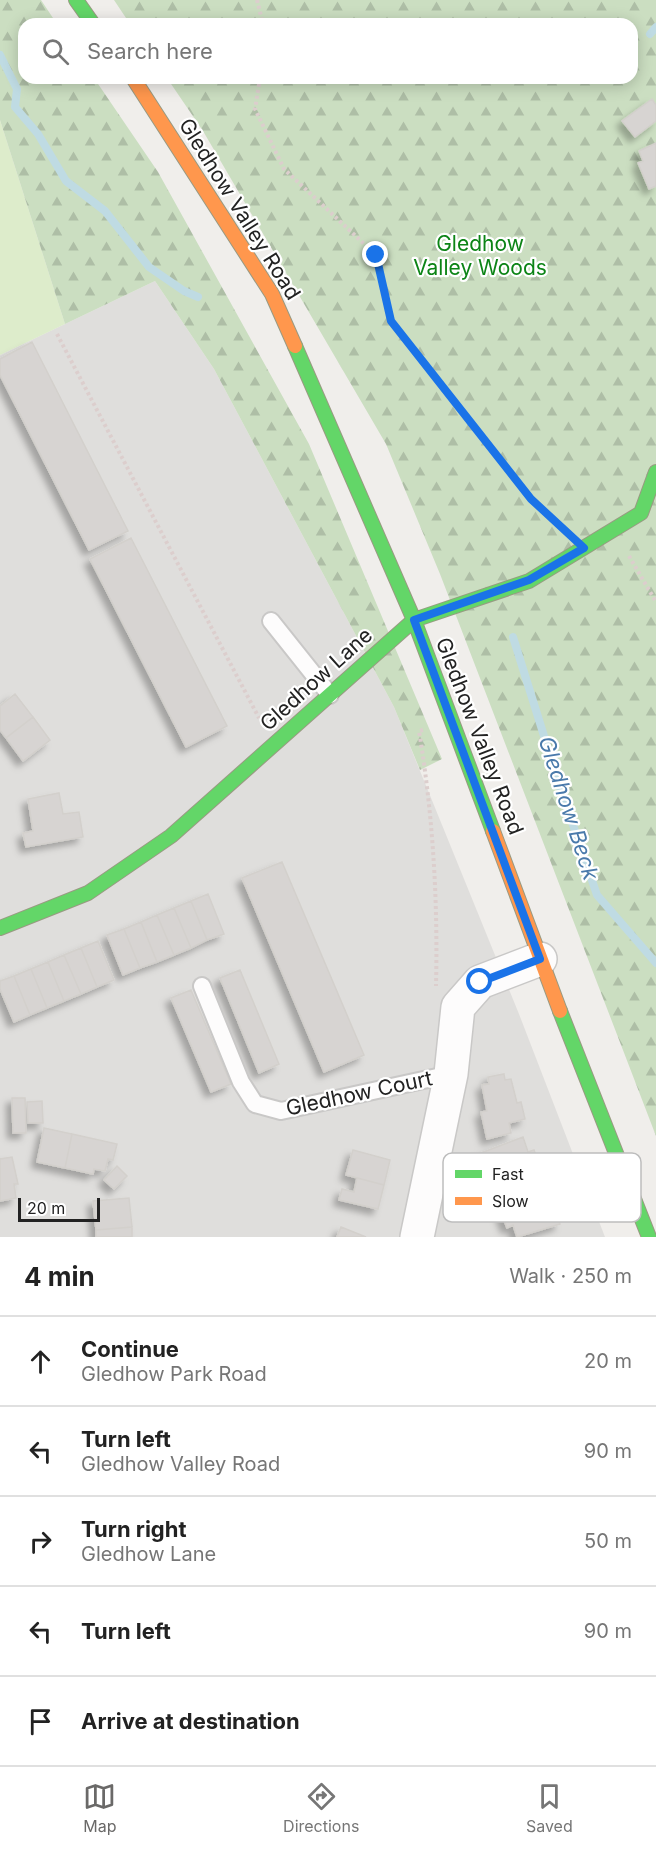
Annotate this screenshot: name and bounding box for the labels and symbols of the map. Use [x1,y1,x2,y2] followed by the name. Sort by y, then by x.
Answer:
[174,114,306,304] street label: Gledhow Valley Road
[413,231,547,280] park label: Gledhow Valley Woods
[362,241,388,267] route end
[255,622,377,736] street label: Gledhow Lane
[431,634,529,838] street label: Gledhow Valley Road
[534,733,605,884] water label: Gledhow Beck
[466,968,492,994] route start
[284,1065,435,1121] street label: Gledhow Court
[443,1153,641,1222] legend
[492,1164,524,1184] text: Fast
[492,1191,529,1211] text: Slow
[18,1195,100,1222] scale bar

